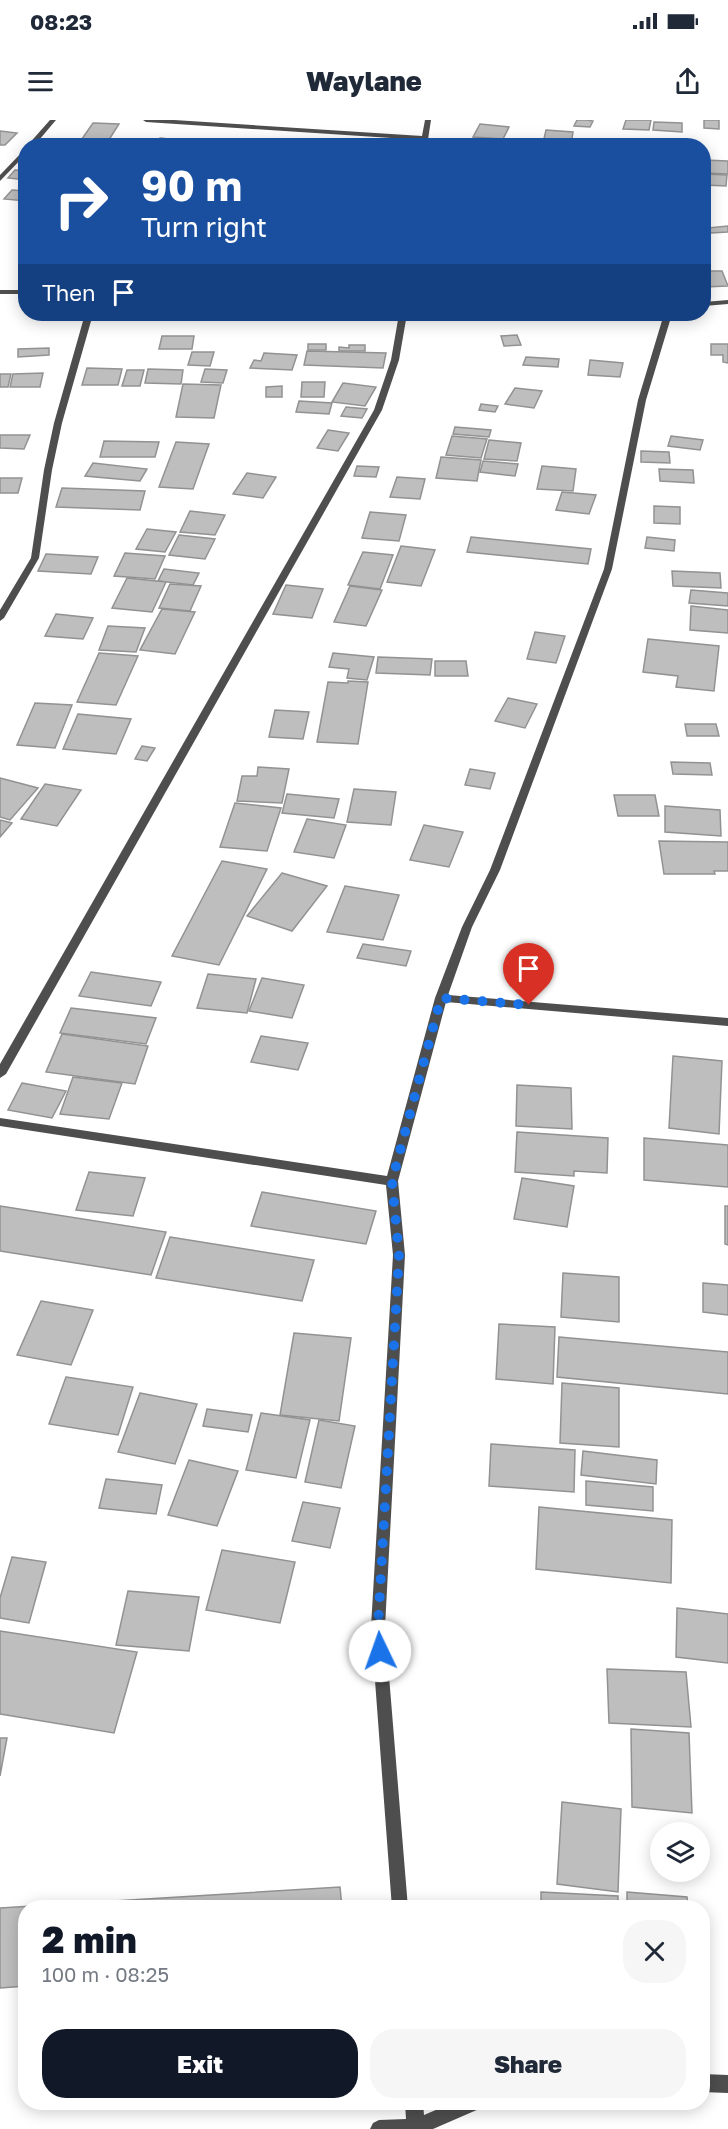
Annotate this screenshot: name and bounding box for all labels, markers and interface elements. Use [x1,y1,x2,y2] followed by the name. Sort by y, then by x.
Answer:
[30,8,92,35] text: 08:23
[24,65,57,98] icon: menu
[306,65,422,97] text: Waylane
[671,65,704,98] icon: share
[141,160,242,210] text: 90 m
[42,162,120,240] icon: right
[141,211,267,243] text: Turn right
[107,276,140,309] icon: arrive
[42,279,95,306] text: Then
[503,943,554,1005] pin
[512,952,545,985] icon: arrive
[348,1619,412,1683] position arrow
[650,1822,710,1882] map controls
[650,1822,710,1882] button: layers
[42,1918,137,1961] text: 2 min
[623,1920,686,1983] button: close
[42,1962,169,1986] text: 100 m · 08:25
[42,2029,358,2098] button: Exit
[370,2029,686,2098] button: Share

